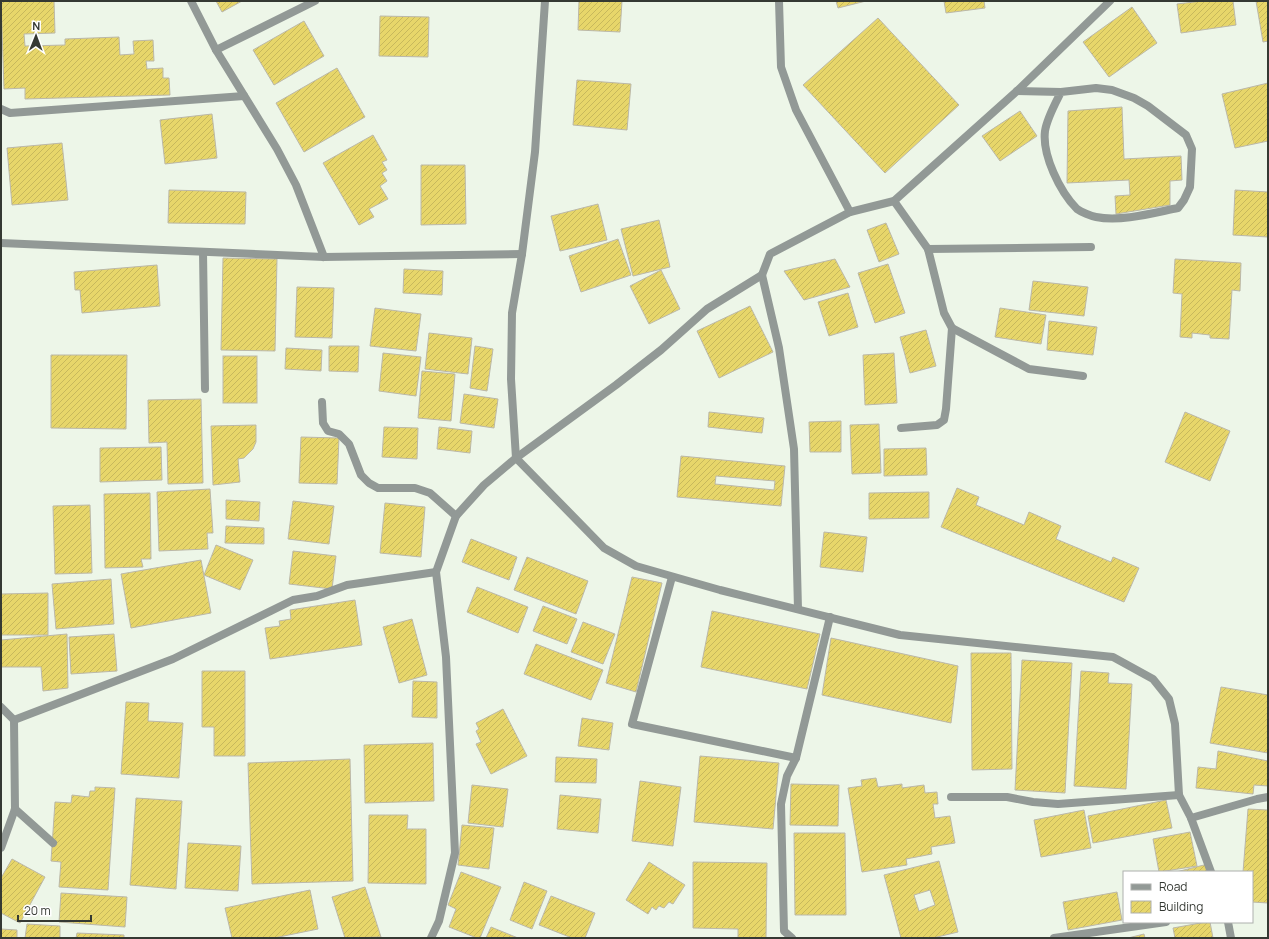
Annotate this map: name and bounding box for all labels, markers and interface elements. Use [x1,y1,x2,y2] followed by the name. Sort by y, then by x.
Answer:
[16,16,56,56] north arrow
[32,18,40,33] text: N
[1123,871,1253,923] legend
[1159,878,1187,895] text: Road
[18,897,91,923] scale bar
[1159,898,1203,915] text: Building
[24,902,51,919] text: 20 m

